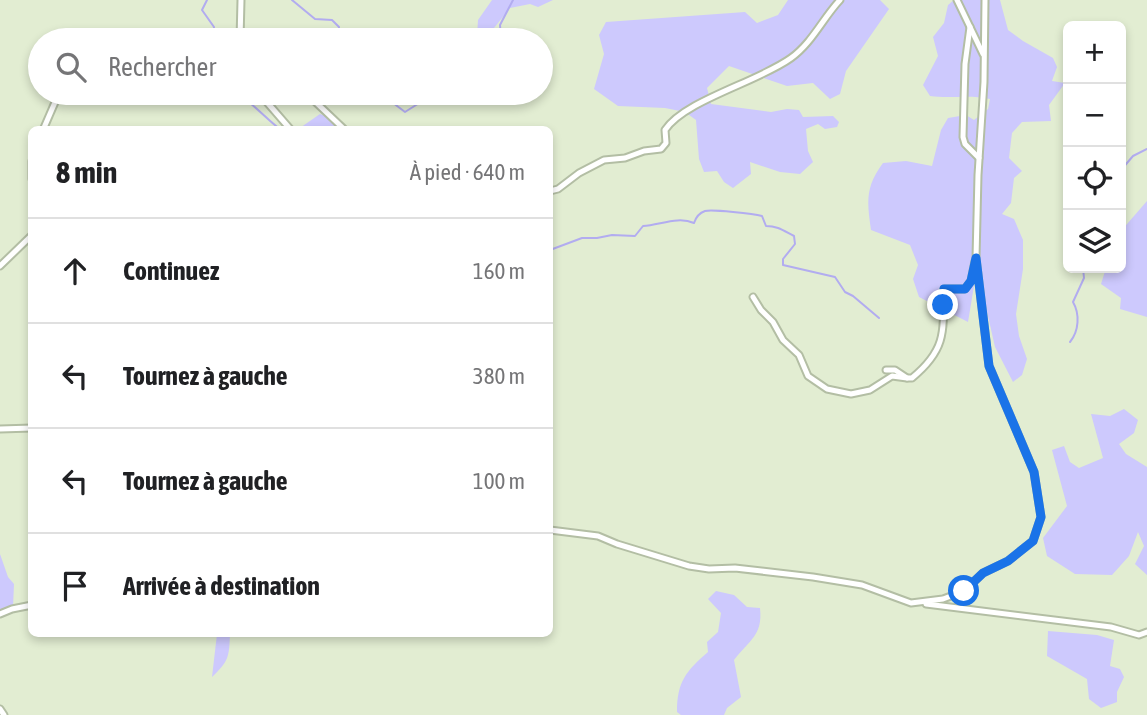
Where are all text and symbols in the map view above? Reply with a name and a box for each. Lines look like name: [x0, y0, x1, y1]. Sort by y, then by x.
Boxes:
map controls: [1063, 21, 1126, 273]
button: +: [1063, 21, 1126, 84]
search box: [28, 28, 553, 105]
icon: search: [52, 48, 90, 86]
text: Rechercher: [108, 52, 216, 82]
button: −: [1063, 84, 1126, 147]
button: locate: [1063, 147, 1126, 210]
text: 8 min: [56, 155, 117, 189]
text: À pied · 640 m: [410, 159, 525, 185]
button: layers: [1063, 210, 1126, 273]
icon: ahead: [56, 252, 94, 290]
text: Continuez: [123, 256, 219, 286]
text: 160 m: [473, 258, 525, 284]
route end: [927, 289, 958, 320]
icon: left: [56, 357, 94, 395]
text: Tournez à gauche: [123, 361, 288, 391]
text: 380 m: [473, 363, 525, 389]
icon: left: [56, 462, 94, 500]
text: Tournez à gauche: [123, 466, 288, 496]
text: 100 m: [473, 468, 525, 494]
icon: arrive: [56, 567, 94, 605]
text: Arrivée à destination: [123, 571, 320, 601]
route start: [948, 575, 979, 606]

